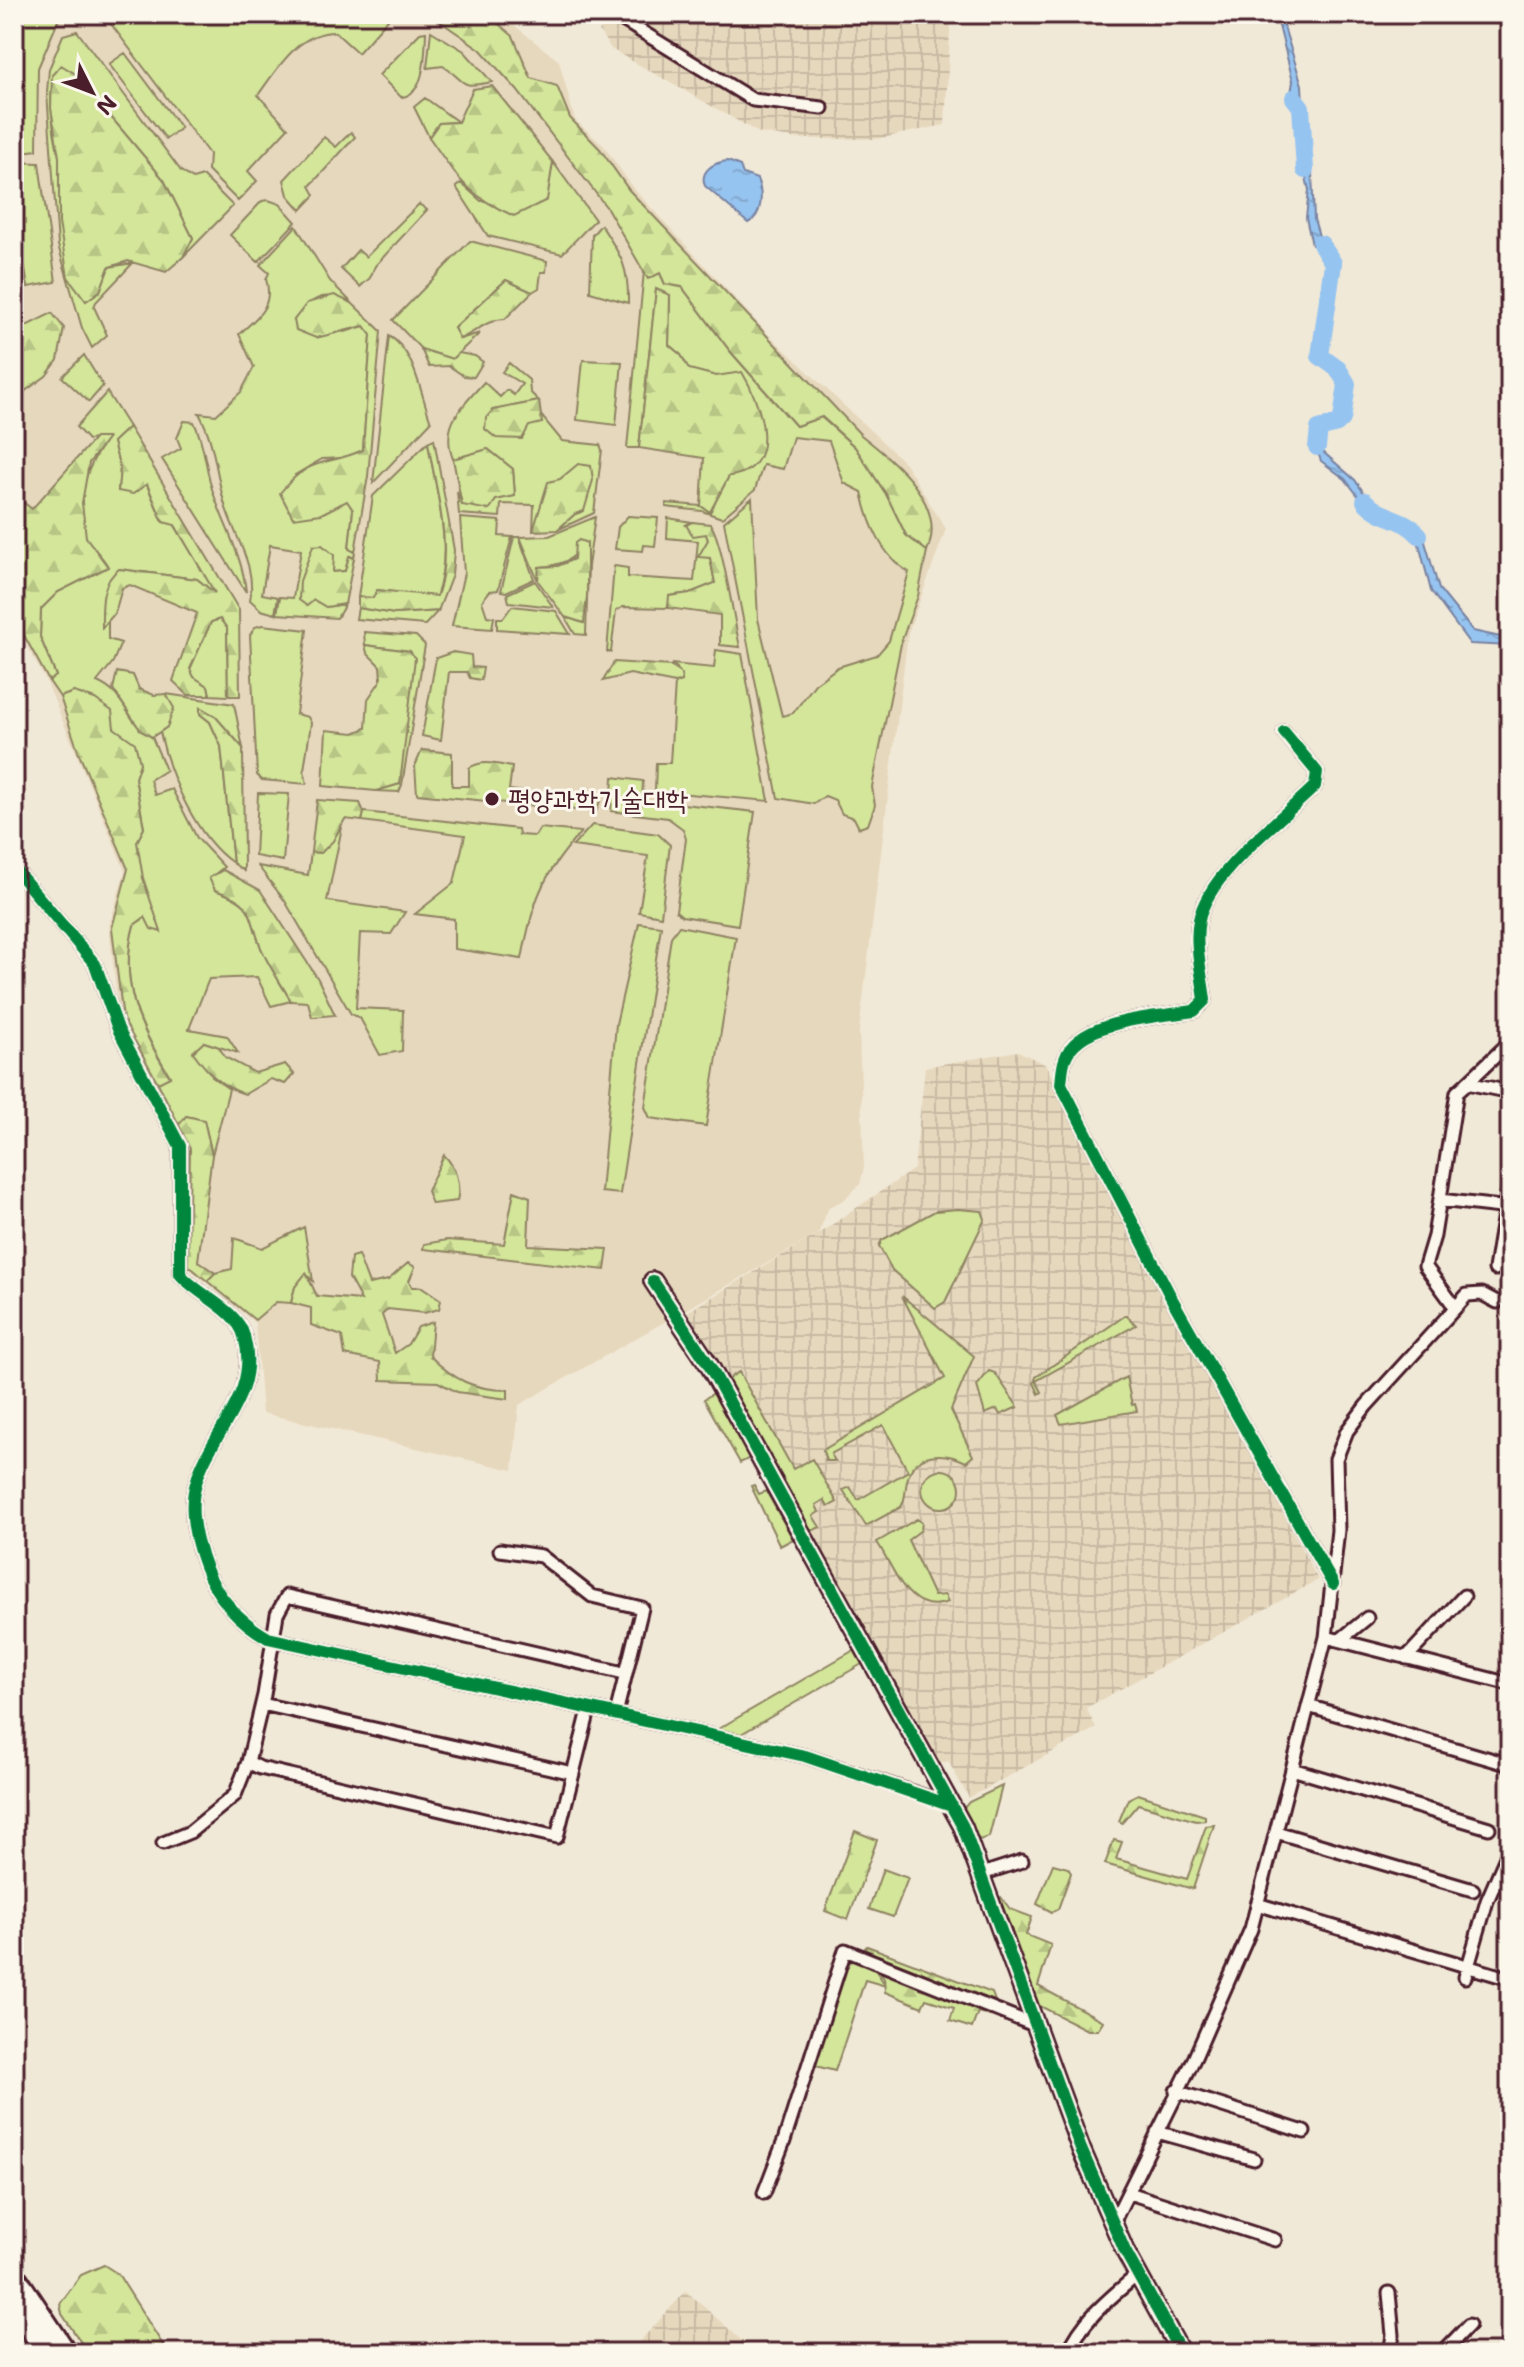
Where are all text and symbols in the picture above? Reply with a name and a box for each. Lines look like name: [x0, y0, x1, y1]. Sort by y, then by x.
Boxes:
north arrow: [52, 52, 132, 132]
text: N: [90, 89, 123, 121]
place label: 평양과학기술대학: [508, 780, 689, 818]
marker: 평양과학기술대학: [483, 790, 501, 808]

